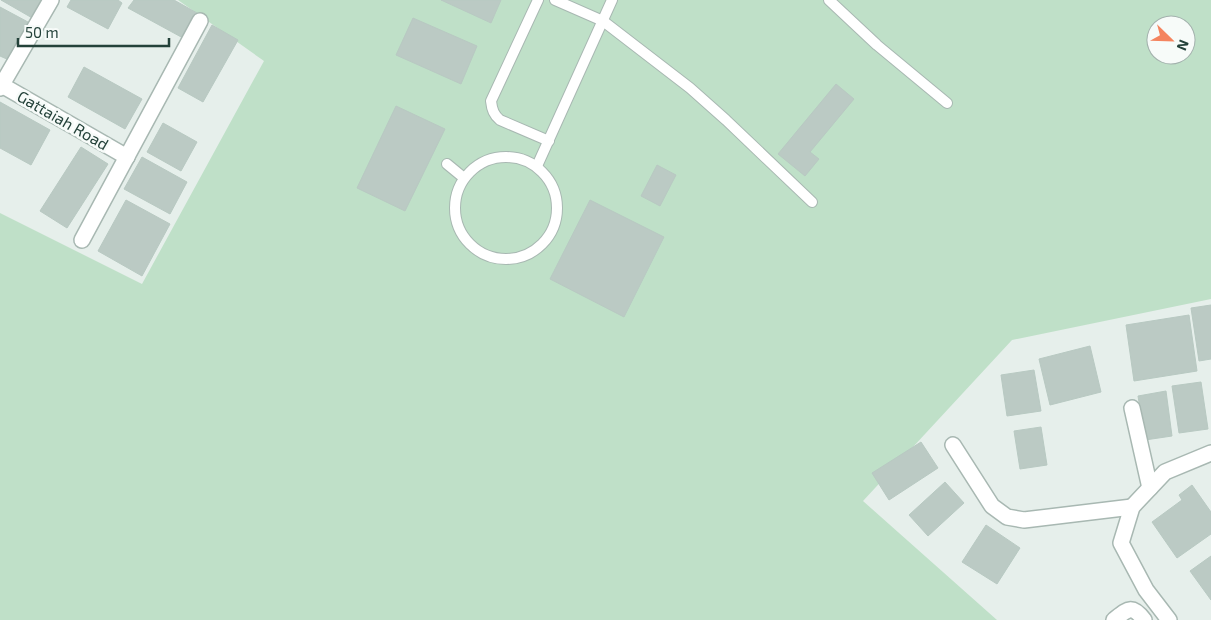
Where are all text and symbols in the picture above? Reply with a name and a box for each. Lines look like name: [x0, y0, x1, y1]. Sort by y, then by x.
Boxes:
scale bar: [18, 15, 169, 47]
north arrow: [1146, 15, 1196, 65]
text: 50 m: [25, 23, 59, 41]
text: N: [1174, 37, 1193, 53]
street label: Gattaiah Road: [14, 86, 112, 153]

